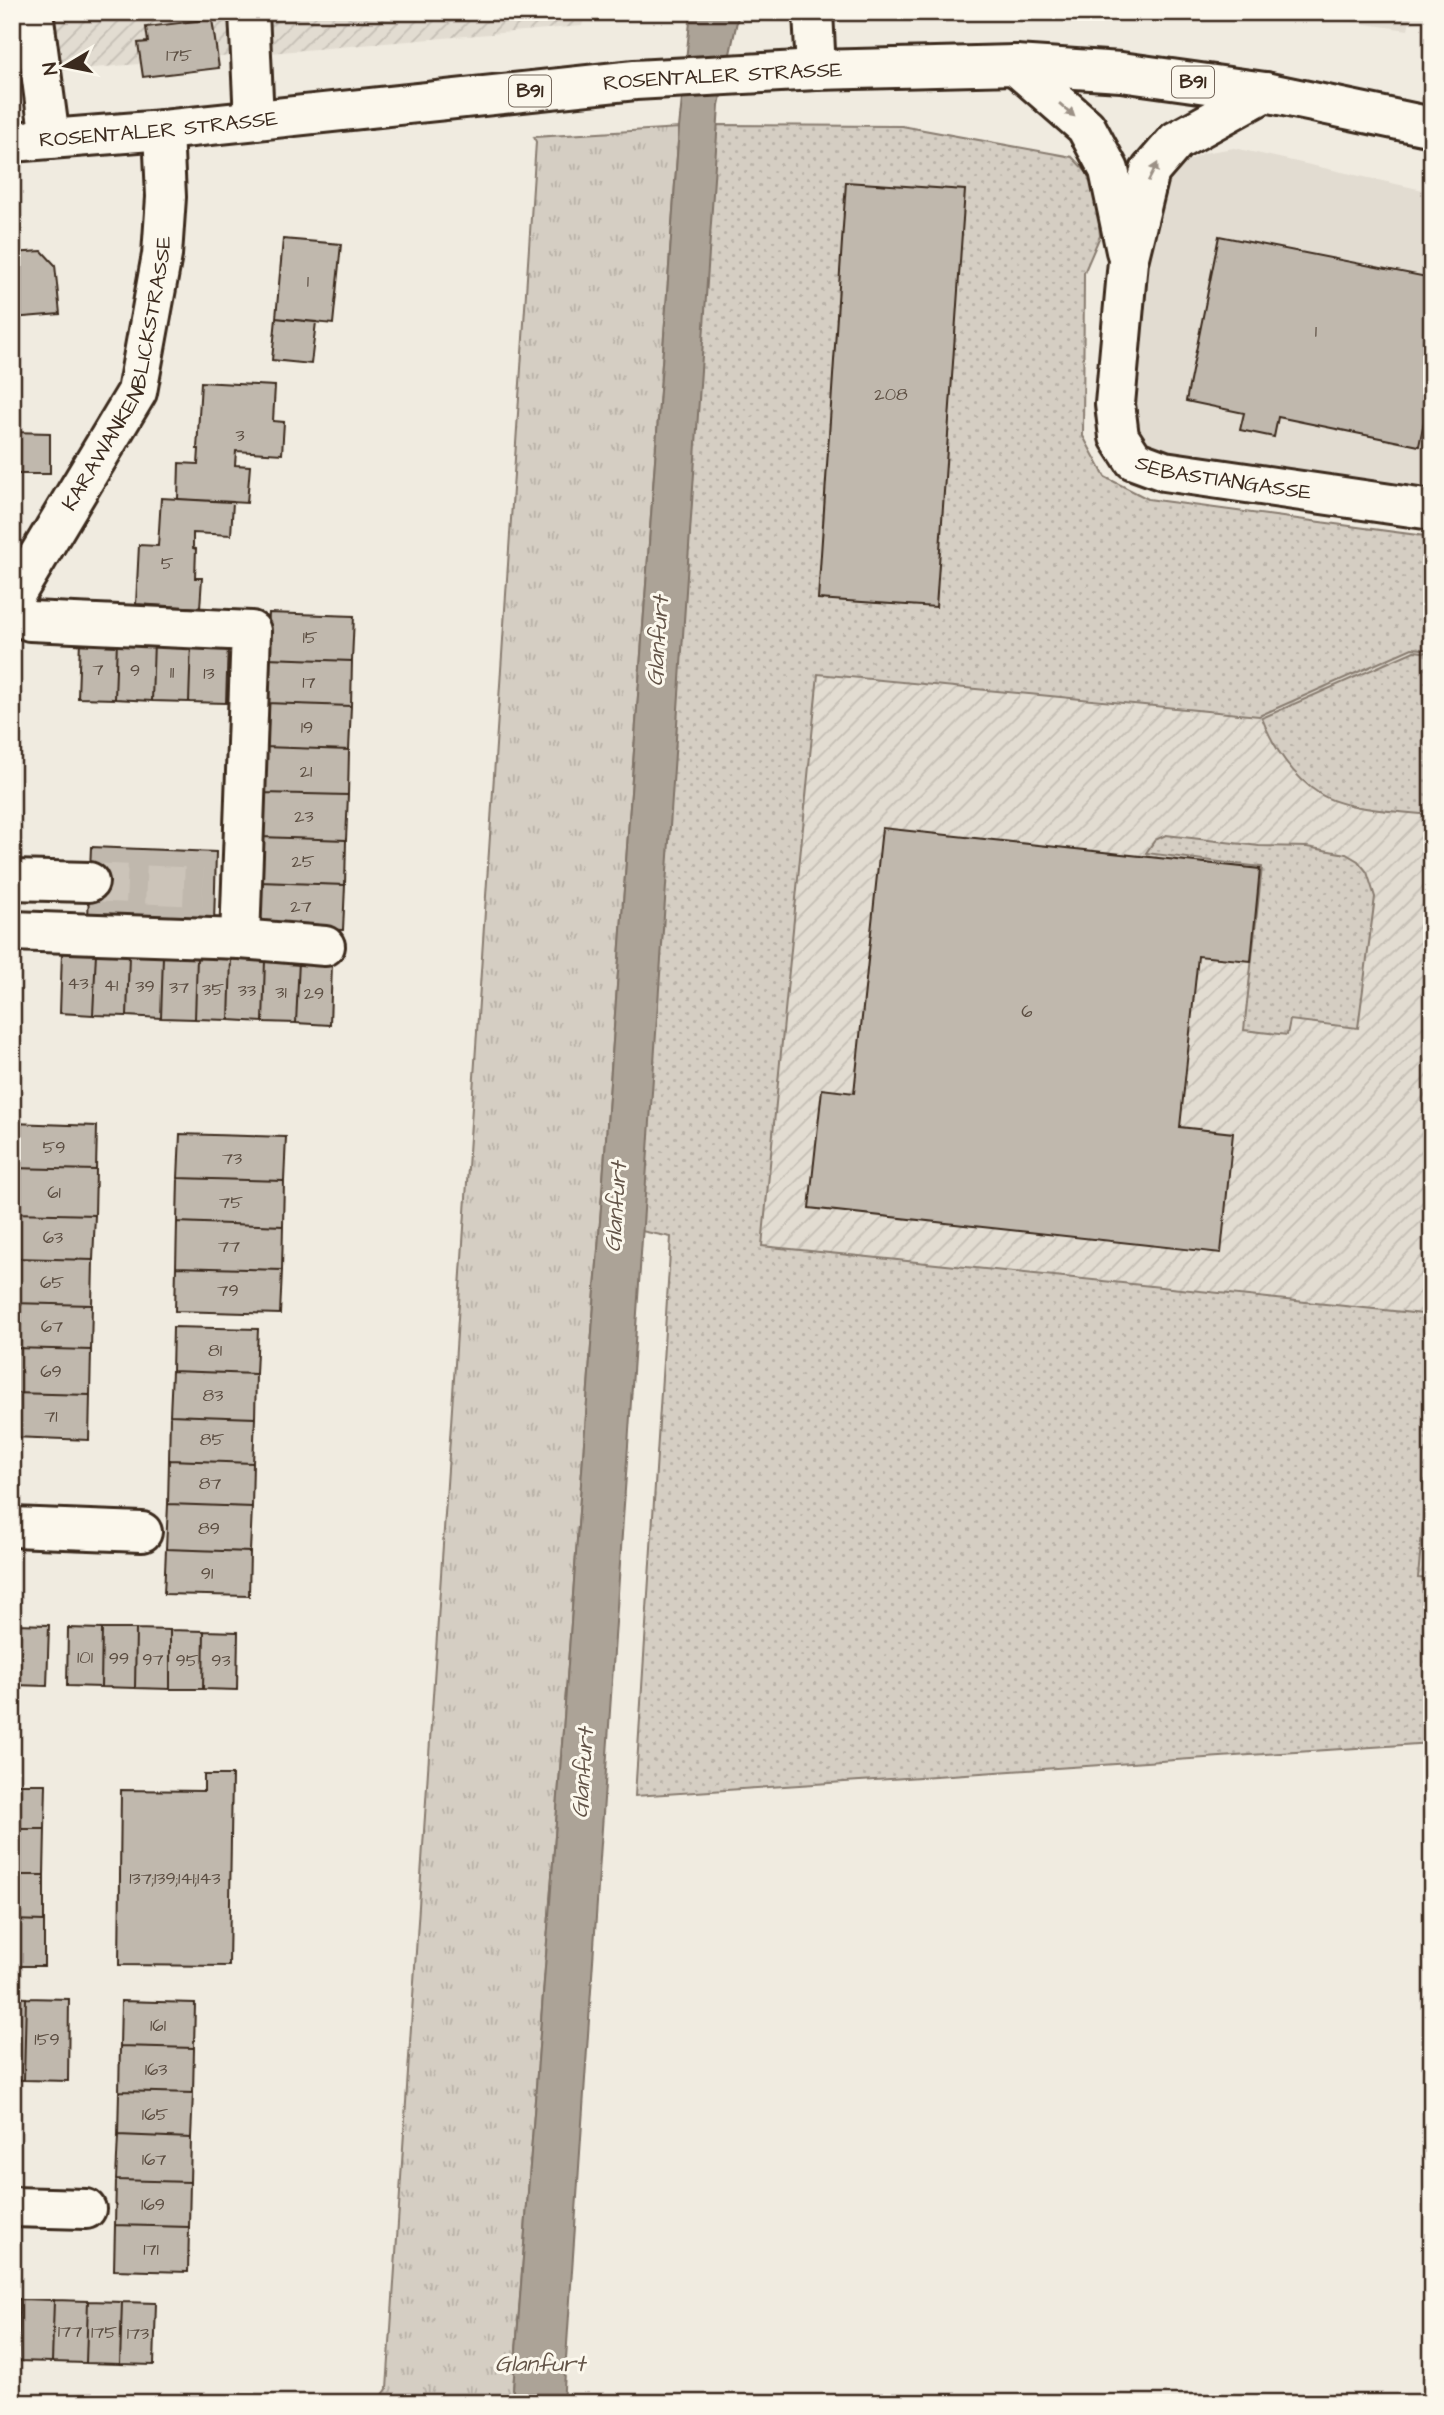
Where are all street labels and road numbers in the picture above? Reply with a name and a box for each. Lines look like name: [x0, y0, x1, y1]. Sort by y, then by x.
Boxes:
street label: ROSENTALER STRASSE: [602, 55, 843, 98]
road number: B91: [1172, 66, 1214, 97]
road number: B91: [509, 76, 551, 106]
street label: ROSENTALER STRASSE: [38, 103, 280, 154]
street label: KARAWANKENBLICKSTRASSE: [55, 234, 178, 516]
street label: SEBASTIANGASSE: [1132, 447, 1314, 507]

